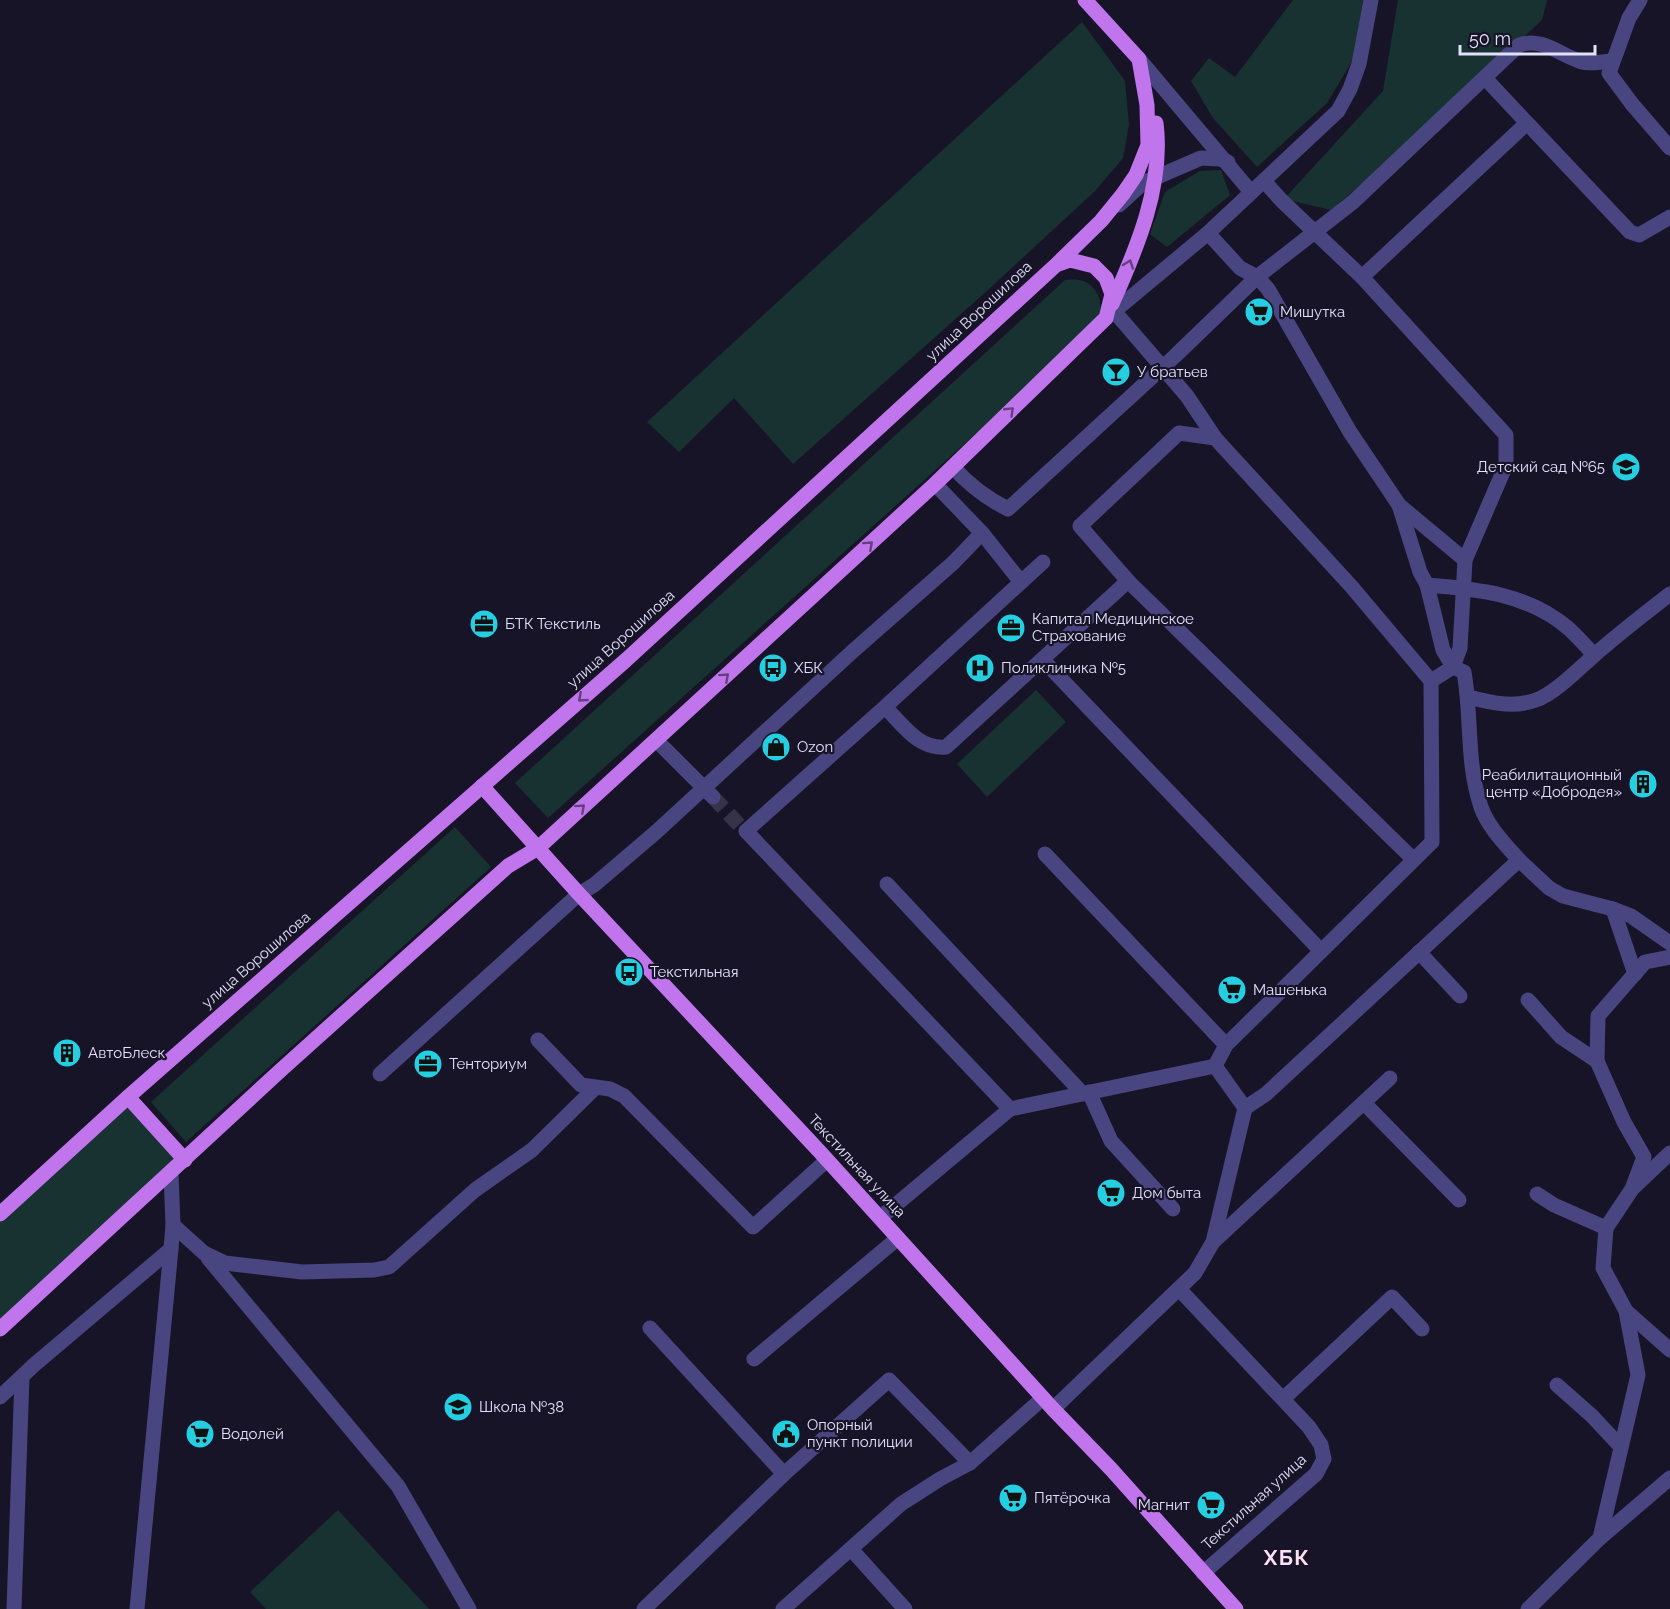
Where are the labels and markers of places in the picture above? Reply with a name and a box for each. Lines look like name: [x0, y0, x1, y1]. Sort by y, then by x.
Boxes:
supermarket icon: Мишутка: [1243, 296, 1275, 328]
place label: Мишутка: [1280, 303, 1345, 321]
bar icon: У братьев: [1100, 356, 1132, 388]
place label: У братьев: [1137, 363, 1208, 381]
school or university icon: Детский сад №65: [1610, 451, 1642, 483]
place label: Детский сад №65: [1477, 458, 1605, 476]
office icon: БТК Текстиль: [468, 608, 500, 640]
place label: Капитал Медицинское Страхование: [1032, 610, 1194, 645]
office icon: Капитал Медицинское Страхование: [995, 612, 1027, 644]
place label: БТК Текстиль: [505, 615, 600, 633]
bus stop icon: ХБК: [757, 652, 789, 684]
hospital icon: Поликлиника №5: [964, 652, 996, 684]
place label: ХБК: [794, 659, 823, 677]
place label: Поликлиника №5: [1001, 659, 1126, 677]
shop icon: Ozon: [760, 731, 792, 763]
place label: Ozon: [797, 738, 833, 756]
place label: Реабилитационный центр «Добродея»: [1482, 766, 1622, 801]
building icon: Реабилитационный центр «Добродея»: [1627, 768, 1659, 800]
bus stop icon: Текстильная: [613, 956, 645, 988]
place label: Текстильная: [650, 963, 739, 981]
supermarket icon: Машенька: [1216, 974, 1248, 1006]
place label: Машенька: [1253, 981, 1327, 999]
building icon: АвтоБлеск: [51, 1037, 83, 1069]
place label: АвтоБлеск: [88, 1044, 166, 1062]
office icon: Тенториум: [412, 1048, 444, 1080]
place label: Тенториум: [449, 1055, 527, 1073]
supermarket icon: Дом быта: [1095, 1177, 1127, 1209]
place label: Дом быта: [1132, 1184, 1201, 1202]
school or university icon: Школа №38: [442, 1391, 474, 1423]
place label: Школа №38: [479, 1398, 564, 1416]
place label: Опорный пункт полиции: [807, 1416, 913, 1451]
supermarket icon: Водолей: [184, 1418, 216, 1450]
public building icon: Опорный пункт полиции: [770, 1418, 802, 1450]
place label: Водолей: [221, 1425, 284, 1443]
supermarket icon: Пятёрочка: [997, 1482, 1029, 1514]
place label: Пятёрочка: [1034, 1489, 1110, 1507]
supermarket icon: Магнит: [1195, 1489, 1227, 1521]
place label: Магнит: [1138, 1496, 1190, 1514]

